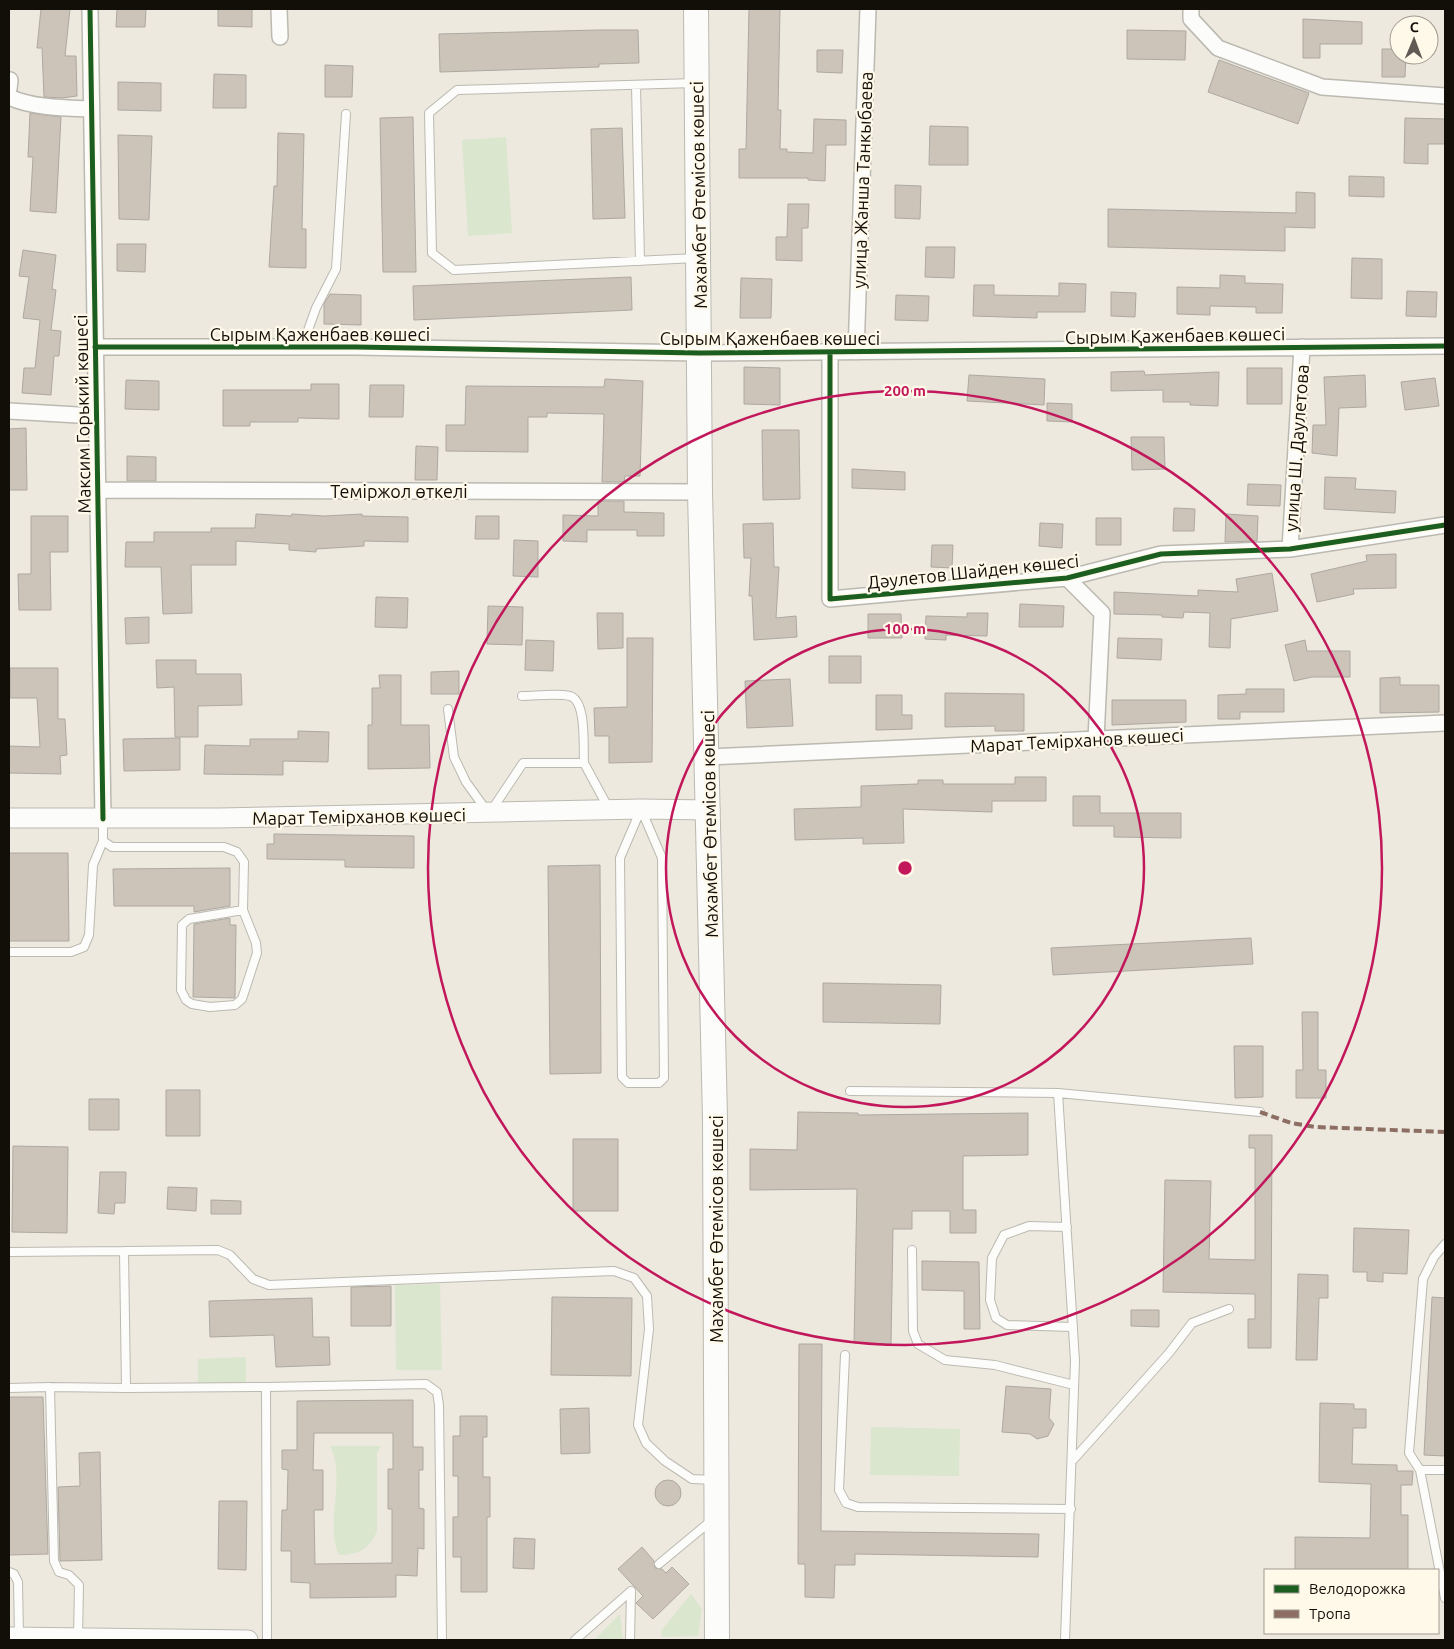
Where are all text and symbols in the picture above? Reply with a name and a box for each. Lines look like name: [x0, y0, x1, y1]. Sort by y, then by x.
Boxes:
north arrow: [1389, 15, 1439, 65]
text: С: [1410, 19, 1419, 35]
street label: улица Жанша Танкыбаева: [848, 71, 876, 289]
street label: Махамбет Өтемісов көшесі: [686, 81, 710, 309]
street label: Максим Горький көшесі: [70, 314, 94, 514]
street label: Сырым Қаженбаев көшесі: [1065, 323, 1285, 347]
street label: Сырым Қаженбаев көшесі: [210, 324, 430, 344]
street label: Сырым Қаженбаев көшесі: [660, 328, 880, 348]
street label: улица Ш. Даулетова: [1280, 364, 1312, 532]
text: 200 m: [884, 382, 926, 399]
street label: Теміржол өткелі: [330, 481, 468, 501]
street label: Дәулетов Шайден көшесі: [866, 550, 1080, 592]
text: 100 m: [884, 620, 926, 637]
street label: Махамбет Өтемісов көшесі: [697, 710, 721, 938]
street label: Марат Темірханов көшесі: [970, 724, 1184, 756]
street label: Марат Темірханов көшесі: [252, 804, 466, 828]
centre of rings: [896, 859, 914, 877]
street label: Махамбет Өтемісов көшесі: [706, 1115, 726, 1343]
legend: [1264, 1569, 1439, 1634]
text: Велодорожка: [1309, 1580, 1406, 1597]
text: Тропа: [1309, 1605, 1351, 1622]

